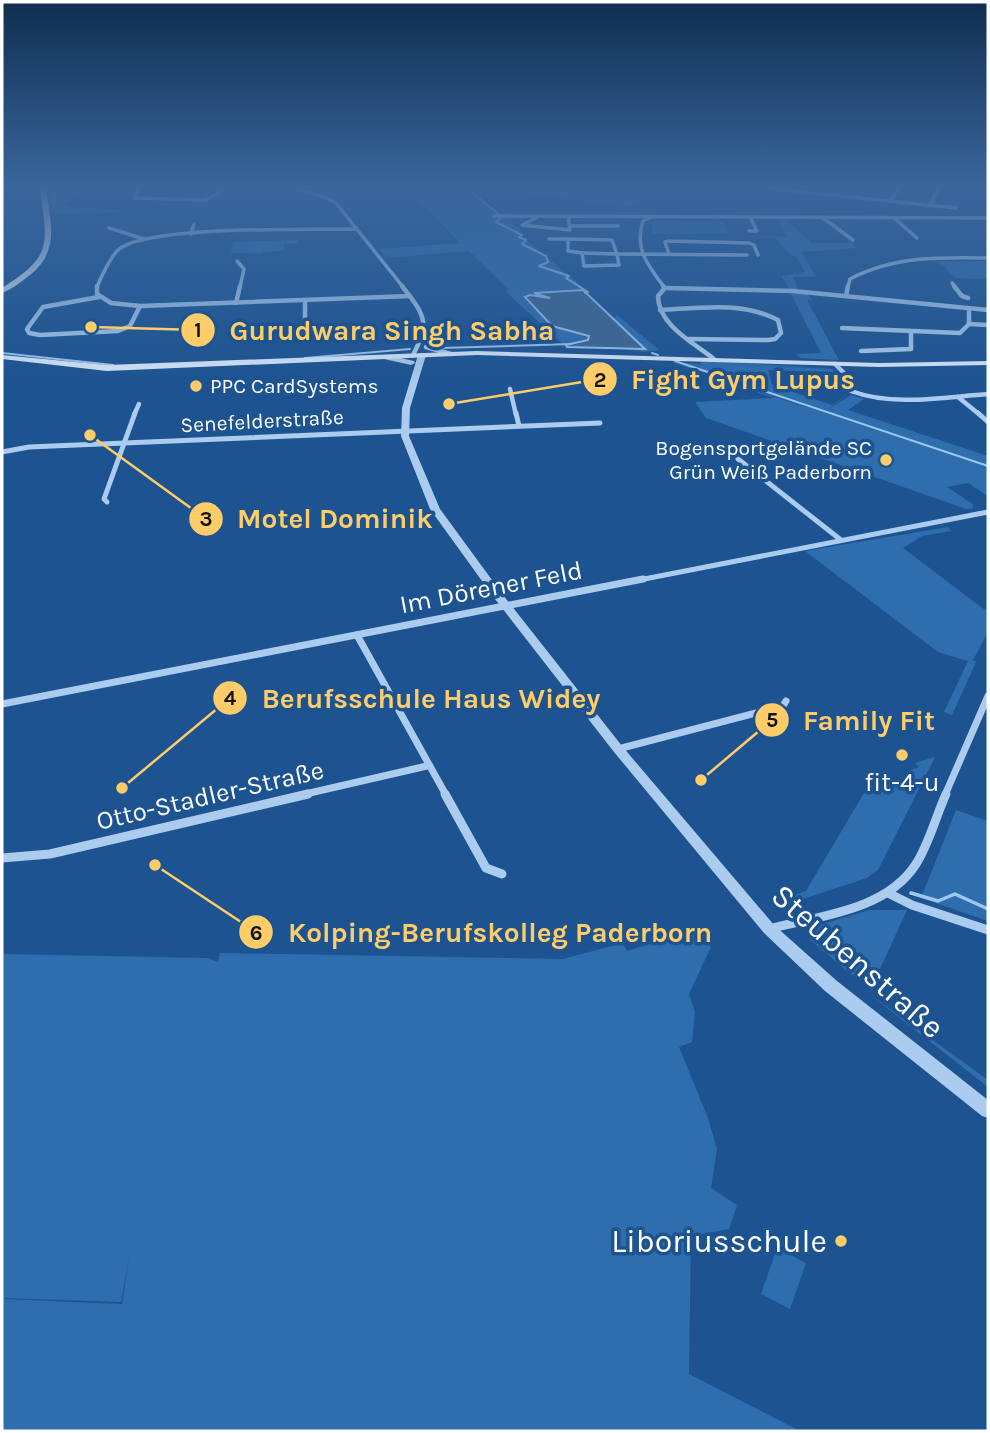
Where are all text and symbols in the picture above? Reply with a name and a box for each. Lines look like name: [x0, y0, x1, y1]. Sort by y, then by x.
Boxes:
callout: Gurudwara Singh Sabha: [180, 305, 568, 354]
text: Gurudwara Singh Sabha: [230, 314, 554, 347]
text: 1: [194, 318, 202, 342]
callout: Fight Gym Lupus: [582, 355, 869, 404]
text: Fight Gym Lupus: [631, 363, 855, 396]
text: 2: [594, 368, 606, 392]
place label: PPC CardSystems: [210, 374, 378, 398]
marker: PPC CardSystems: [188, 378, 204, 394]
street label: Senefelderstraße: [180, 405, 344, 437]
place label: Bogensportgelände SC Grün Weiß Paderborn: [655, 436, 872, 484]
marker: Bogensportgelände SC Grün Weiß Paderborn: [878, 452, 894, 468]
callout: Motel Dominik: [188, 494, 447, 543]
text: Motel Dominik: [237, 502, 433, 535]
text: 3: [199, 507, 213, 531]
street label: Im Dörener Feld: [397, 555, 585, 620]
callout: Berufsschule Haus Widey: [213, 673, 614, 722]
text: Berufsschule Haus Widey: [262, 682, 600, 715]
text: 4: [224, 686, 237, 710]
callout: Family Fit: [754, 696, 949, 745]
text: Family Fit: [803, 704, 935, 737]
text: 5: [766, 708, 778, 732]
marker: fit-4-u: [894, 747, 910, 763]
street label: Otto-Stadler-Straße: [93, 754, 327, 837]
place label: fit-4-u: [865, 767, 939, 798]
street label: Steubenstraße: [764, 877, 951, 1046]
callout: Kolping-Berufskolleg Paderborn: [238, 908, 726, 957]
text: Kolping-Berufskolleg Paderborn: [288, 916, 712, 949]
text: 6: [250, 921, 262, 945]
place label: Liboriusschule: [611, 1223, 827, 1260]
marker: Liboriusschule: [833, 1233, 849, 1249]

